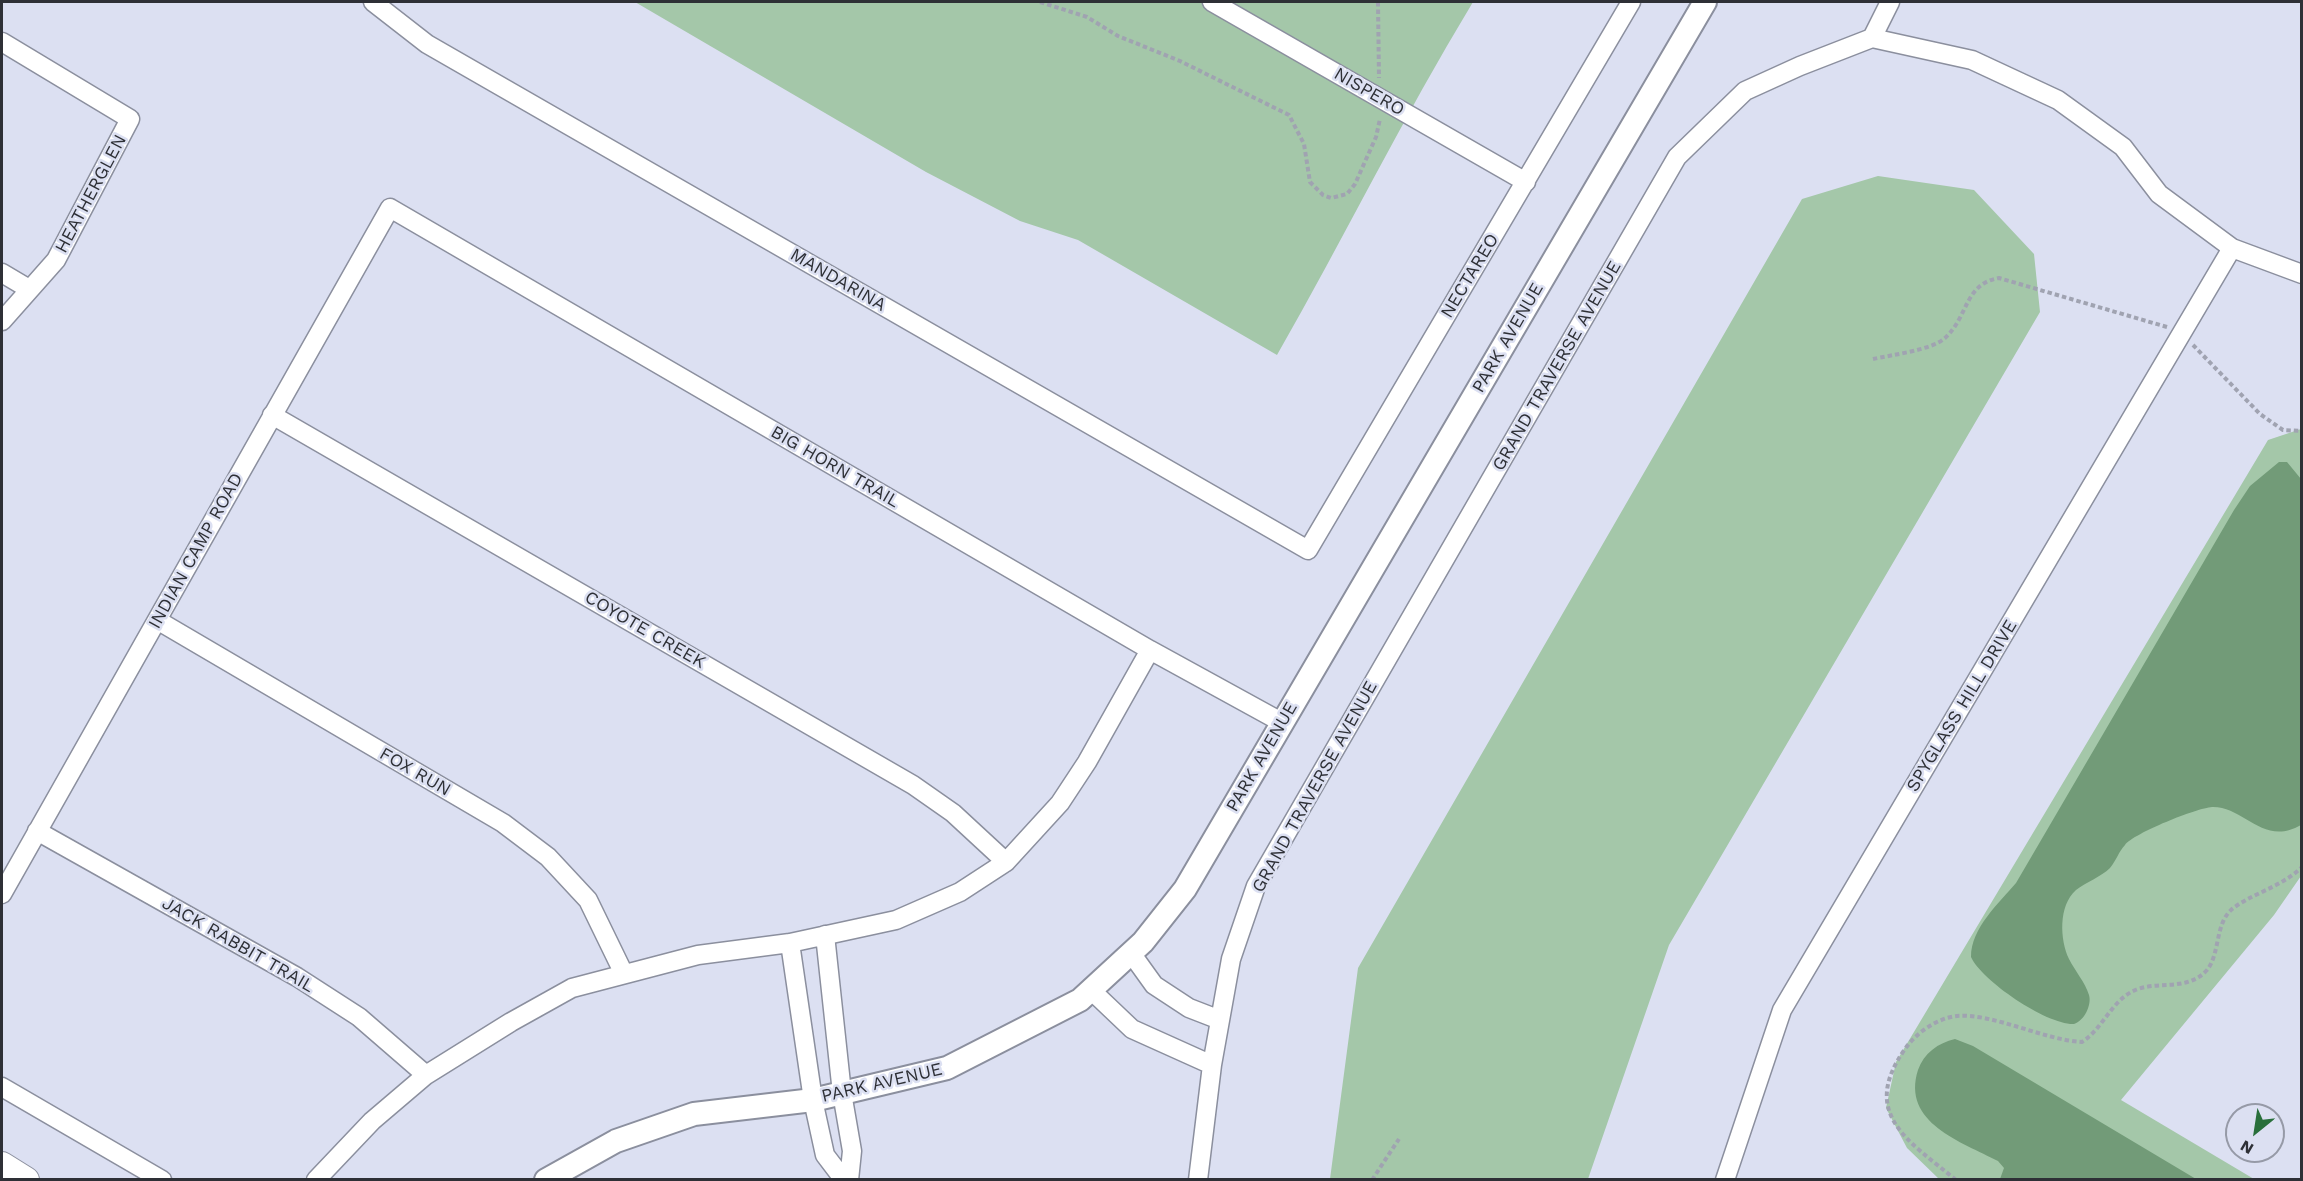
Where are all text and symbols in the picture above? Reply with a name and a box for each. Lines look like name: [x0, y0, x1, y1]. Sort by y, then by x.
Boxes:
street label: NISPERO: [1330, 63, 1408, 121]
street label: HEATHERGLEN: [51, 131, 131, 257]
street label: NECTAREO: [1436, 230, 1504, 322]
street label: MANDARINA: [786, 244, 890, 316]
street label: GRAND TRAVERSE AVENUE: [1488, 257, 1626, 475]
street label: PARK AVENUE: [1468, 279, 1548, 397]
street label: BIG HORN TRAIL: [767, 421, 903, 513]
street label: INDIAN CAMP ROAD: [144, 469, 248, 633]
street label: COYOTE CREEK: [581, 587, 709, 673]
street label: SPYGLASS HILL DRIVE: [1902, 616, 2022, 796]
street label: GRAND TRAVERSE AVENUE: [1248, 677, 1382, 897]
street label: PARK AVENUE: [1222, 698, 1302, 816]
street label: FOX RUN: [376, 743, 454, 801]
street label: JACK RABBIT TRAIL: [158, 893, 318, 997]
street label: PARK AVENUE: [820, 1059, 944, 1107]
north arrow: [2225, 1103, 2285, 1163]
text: N: [2237, 1136, 2257, 1158]

